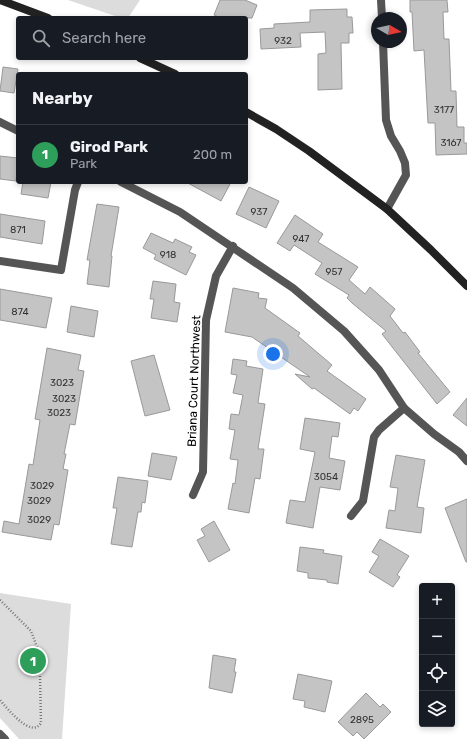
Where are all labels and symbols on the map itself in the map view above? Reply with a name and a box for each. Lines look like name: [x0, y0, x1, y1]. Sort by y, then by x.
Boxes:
north arrow: [371, 12, 407, 48]
house number: 932: [274, 35, 292, 47]
house number: 3177: [434, 104, 454, 116]
house number: 3167: [441, 137, 461, 149]
house number: 937: [251, 206, 267, 218]
house number: 871: [10, 224, 26, 236]
house number: 947: [293, 233, 309, 245]
house number: 918: [160, 249, 176, 261]
house number: 957: [326, 266, 343, 278]
house number: 874: [11, 306, 29, 318]
street label: Briana Court Northwest: [185, 315, 203, 447]
your location: [263, 344, 283, 364]
house number: 3023: [50, 377, 74, 389]
house number: 3023: [52, 393, 76, 405]
house number: 3023: [47, 407, 71, 419]
house number: 3054: [314, 471, 338, 483]
house number: 3029: [30, 480, 54, 492]
house number: 3029: [27, 495, 51, 507]
house number: 3029: [27, 514, 51, 526]
pin: 1: [20, 646, 46, 676]
house number: 2895: [350, 714, 374, 726]

